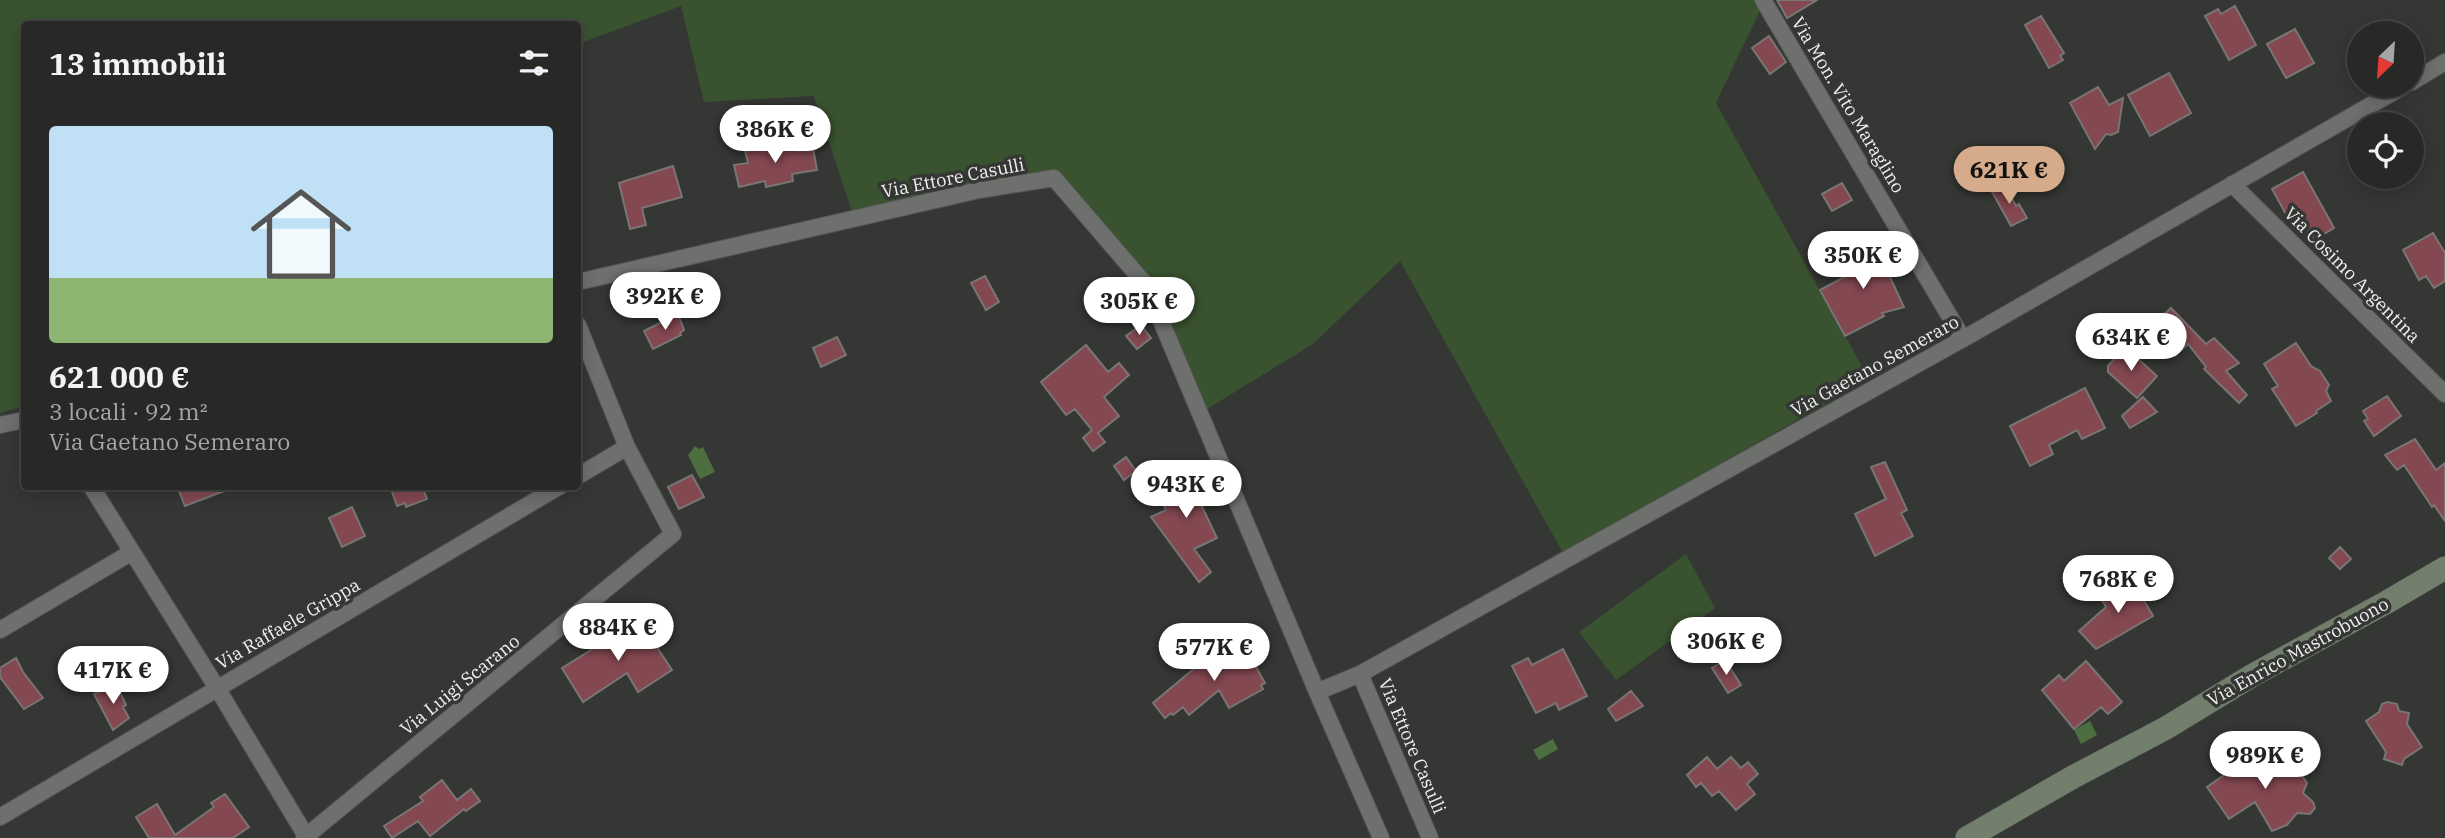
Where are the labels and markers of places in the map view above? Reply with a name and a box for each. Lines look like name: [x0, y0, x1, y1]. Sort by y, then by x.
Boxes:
pin: 386K €: [718, 106, 832, 165]
pin: 621K €: [1952, 146, 2066, 206]
pin: 350K €: [1806, 232, 1920, 291]
pin: 392K €: [608, 272, 722, 332]
pin: 305K €: [1082, 278, 1196, 337]
pin: 634K €: [2074, 314, 2188, 373]
pin: 943K €: [1129, 461, 1243, 520]
pin: 768K €: [2061, 556, 2175, 615]
pin: 884K €: [561, 604, 675, 663]
pin: 306K €: [1669, 618, 1783, 677]
pin: 577K €: [1157, 624, 1271, 683]
pin: 417K €: [56, 646, 170, 706]
pin: 989K €: [2208, 732, 2322, 791]

